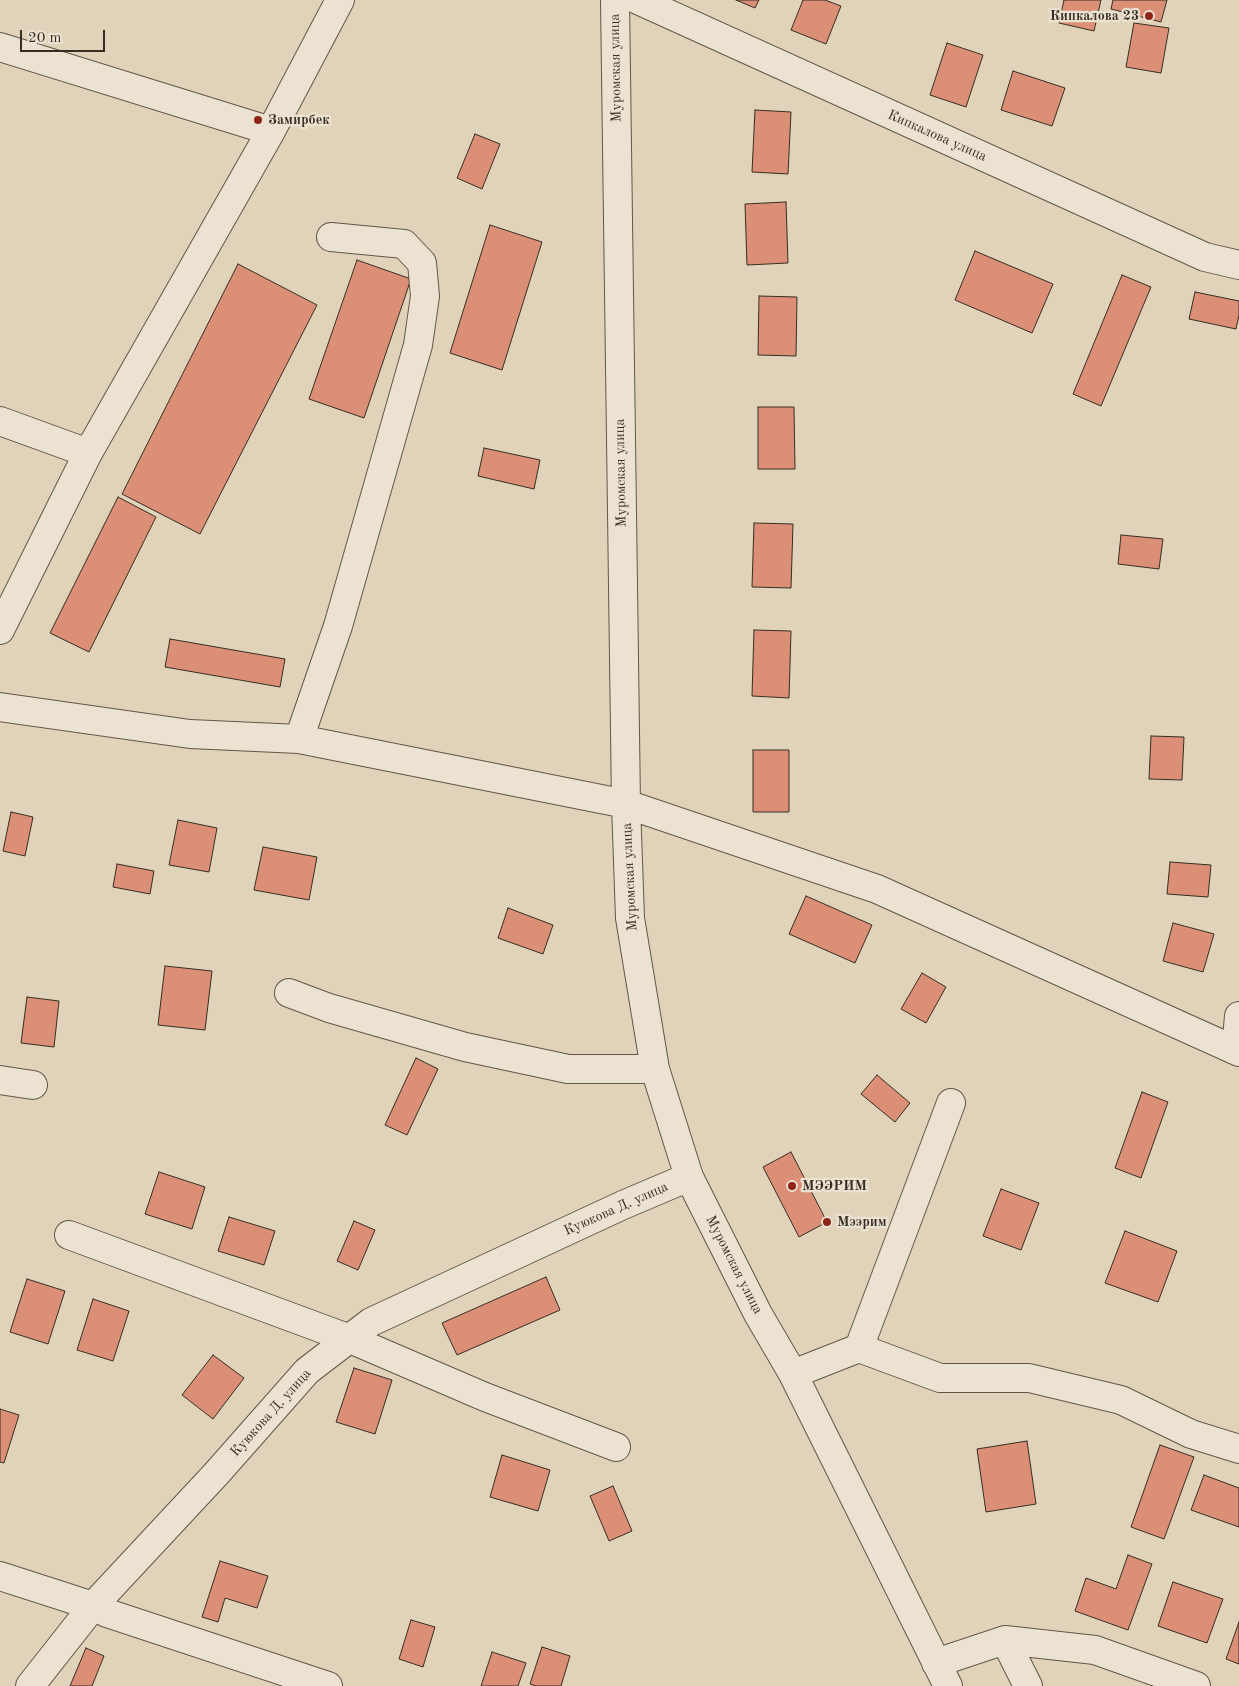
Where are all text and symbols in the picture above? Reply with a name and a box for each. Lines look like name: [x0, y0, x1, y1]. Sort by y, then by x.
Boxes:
place label: Кипкалова 23: [1050, 8, 1139, 24]
marker: Кипкалова 23: [1143, 10, 1155, 22]
street label: Муромская улица: [607, 14, 625, 122]
scale bar: [22, 20, 108, 52]
text: 20 m: [28, 31, 62, 46]
street label: Кипкалова улица: [885, 107, 989, 165]
place label: Замирбек: [268, 112, 330, 128]
marker: Замирбек: [252, 114, 264, 126]
street label: Муромская улица: [612, 419, 630, 527]
street label: Муромская улица: [619, 822, 641, 932]
street label: Куюкова Д. улица: [561, 1178, 671, 1240]
place label: МЭЭРИМ: [802, 1178, 867, 1194]
marker: МЭЭРИМ: [786, 1180, 798, 1192]
street label: Муромская улица: [702, 1213, 766, 1317]
place label: Мээрим: [837, 1214, 887, 1230]
marker: Мээрим: [821, 1216, 833, 1228]
street label: Куюкова Д. улица: [227, 1366, 315, 1460]

